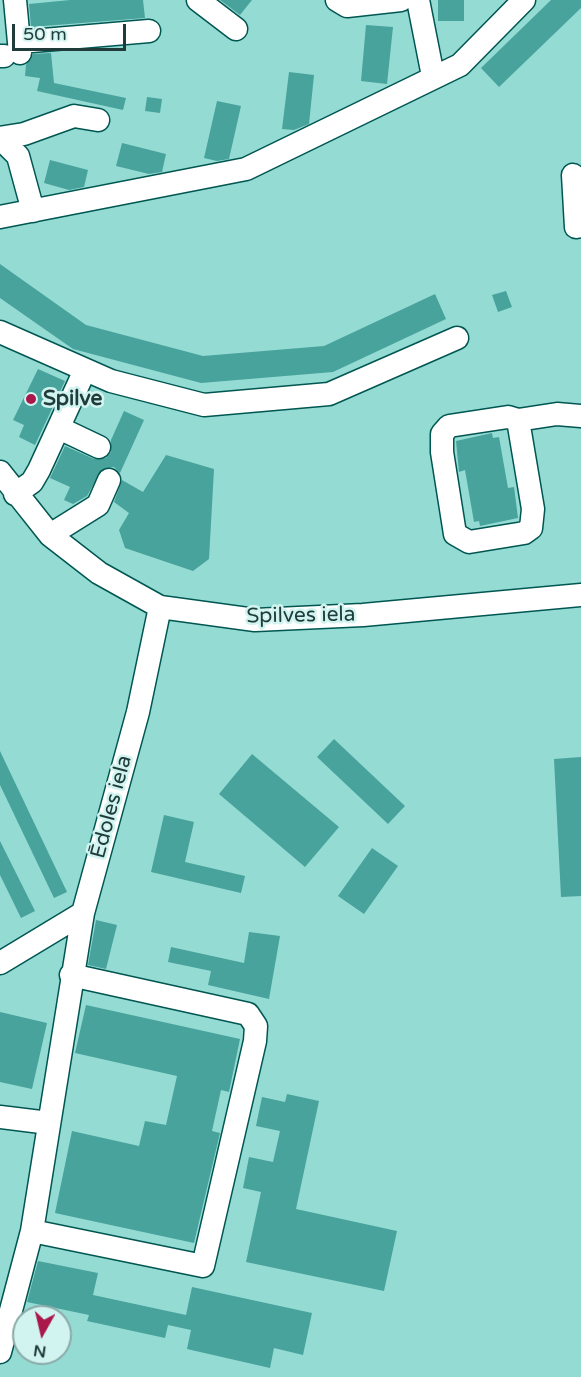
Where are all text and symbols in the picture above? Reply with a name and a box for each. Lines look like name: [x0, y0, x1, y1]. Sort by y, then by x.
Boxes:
scale bar: [15, 12, 129, 50]
text: 50 m: [23, 23, 67, 45]
place label: Spilve: [43, 386, 102, 412]
marker: Spilve: [24, 392, 38, 406]
street label: Spilves iela: [246, 602, 356, 630]
street label: Ēdoles iela: [86, 753, 138, 861]
north arrow: [12, 1305, 72, 1365]
text: N: [32, 1340, 48, 1362]

